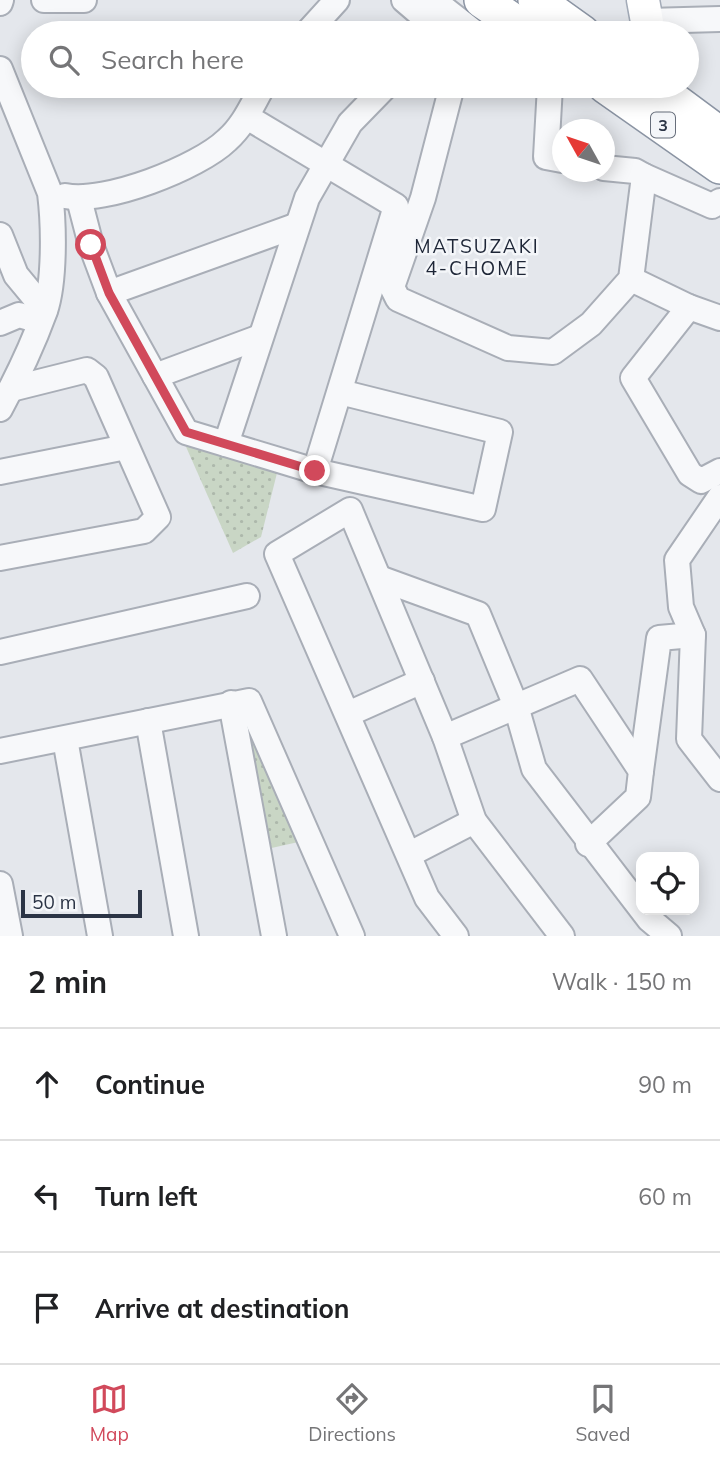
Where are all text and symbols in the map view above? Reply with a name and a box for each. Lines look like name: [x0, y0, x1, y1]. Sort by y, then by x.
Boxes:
search box: [21, 21, 699, 98]
icon: search: [45, 41, 83, 79]
text: Search here: [101, 43, 244, 76]
road number: 3: [651, 113, 675, 138]
north arrow: [552, 119, 615, 182]
route start: [75, 229, 106, 260]
district label: MATSUZAKI 4-CHOME: [414, 234, 540, 280]
route end: [299, 455, 330, 486]
map controls: [636, 852, 699, 915]
button: locate: [636, 852, 699, 915]
scale bar: [21, 887, 142, 919]
text: 50 m: [32, 890, 76, 914]
text: 2 min: [28, 963, 107, 1001]
text: Walk · 150 m: [552, 967, 692, 996]
icon: ahead: [28, 1065, 66, 1103]
text: Continue: [95, 1068, 205, 1101]
text: 90 m: [638, 1070, 692, 1099]
icon: left: [28, 1177, 66, 1215]
text: Turn left: [95, 1180, 197, 1213]
text: 60 m: [638, 1182, 692, 1211]
icon: arrive: [28, 1289, 66, 1327]
text: Arrive at destination: [95, 1292, 350, 1325]
tab: Map: [90, 1380, 129, 1446]
tab: Directions: [308, 1380, 396, 1446]
tab: Saved: [575, 1380, 630, 1446]

